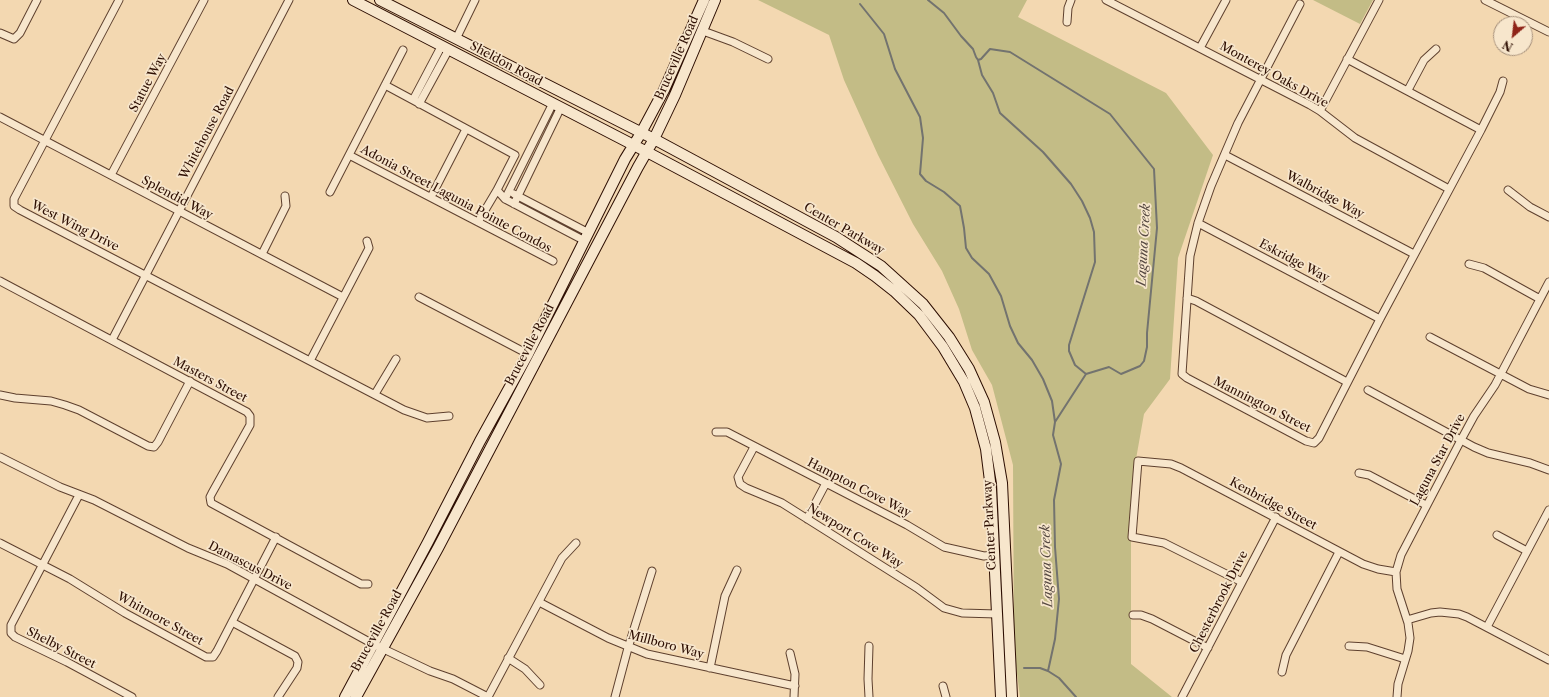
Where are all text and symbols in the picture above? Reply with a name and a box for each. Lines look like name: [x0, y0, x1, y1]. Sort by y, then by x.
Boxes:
street label: Bruceville Road: [652, 14, 702, 102]
north arrow: [1493, 16, 1533, 56]
text: N: [1500, 37, 1515, 54]
street label: Sheldon Road: [467, 39, 545, 89]
street label: Monterey Oaks Drive: [1217, 39, 1331, 111]
street label: Statue Way: [127, 51, 169, 115]
street label: Whitehouse Road: [177, 84, 237, 182]
street label: Adonia Street Lagunia Pointe Condos: [358, 142, 554, 256]
street label: Walbridge Way: [1284, 168, 1366, 222]
street label: Splendid Way: [139, 173, 215, 223]
street label: West Wing Drive: [29, 198, 121, 254]
street label: Center Parkway: [801, 200, 887, 258]
water label: Laguna Creek: [1134, 203, 1154, 287]
street label: Eskridge Way: [1256, 236, 1332, 286]
street label: Bruceville Road: [502, 302, 558, 388]
street label: Masters Street: [170, 354, 250, 406]
street label: Mannington Street: [1211, 374, 1313, 436]
street label: Laguna Star Drive: [1408, 412, 1468, 508]
street label: Hampton Cove Way: [805, 456, 913, 520]
street label: Kenbridge Street: [1227, 475, 1319, 533]
street label: Center Parkway: [980, 479, 1000, 571]
street label: Newport Cove Way: [804, 501, 906, 571]
water label: Laguna Creek: [1038, 524, 1056, 608]
street label: Damascus Drive: [206, 539, 294, 593]
street label: Chesterbrook Drive: [1187, 548, 1251, 656]
street label: Bruceville Road: [349, 588, 405, 674]
street label: Whitmore Street: [114, 589, 206, 649]
street label: Shelby Street: [24, 624, 98, 672]
street label: Millboro Way: [627, 628, 705, 662]

